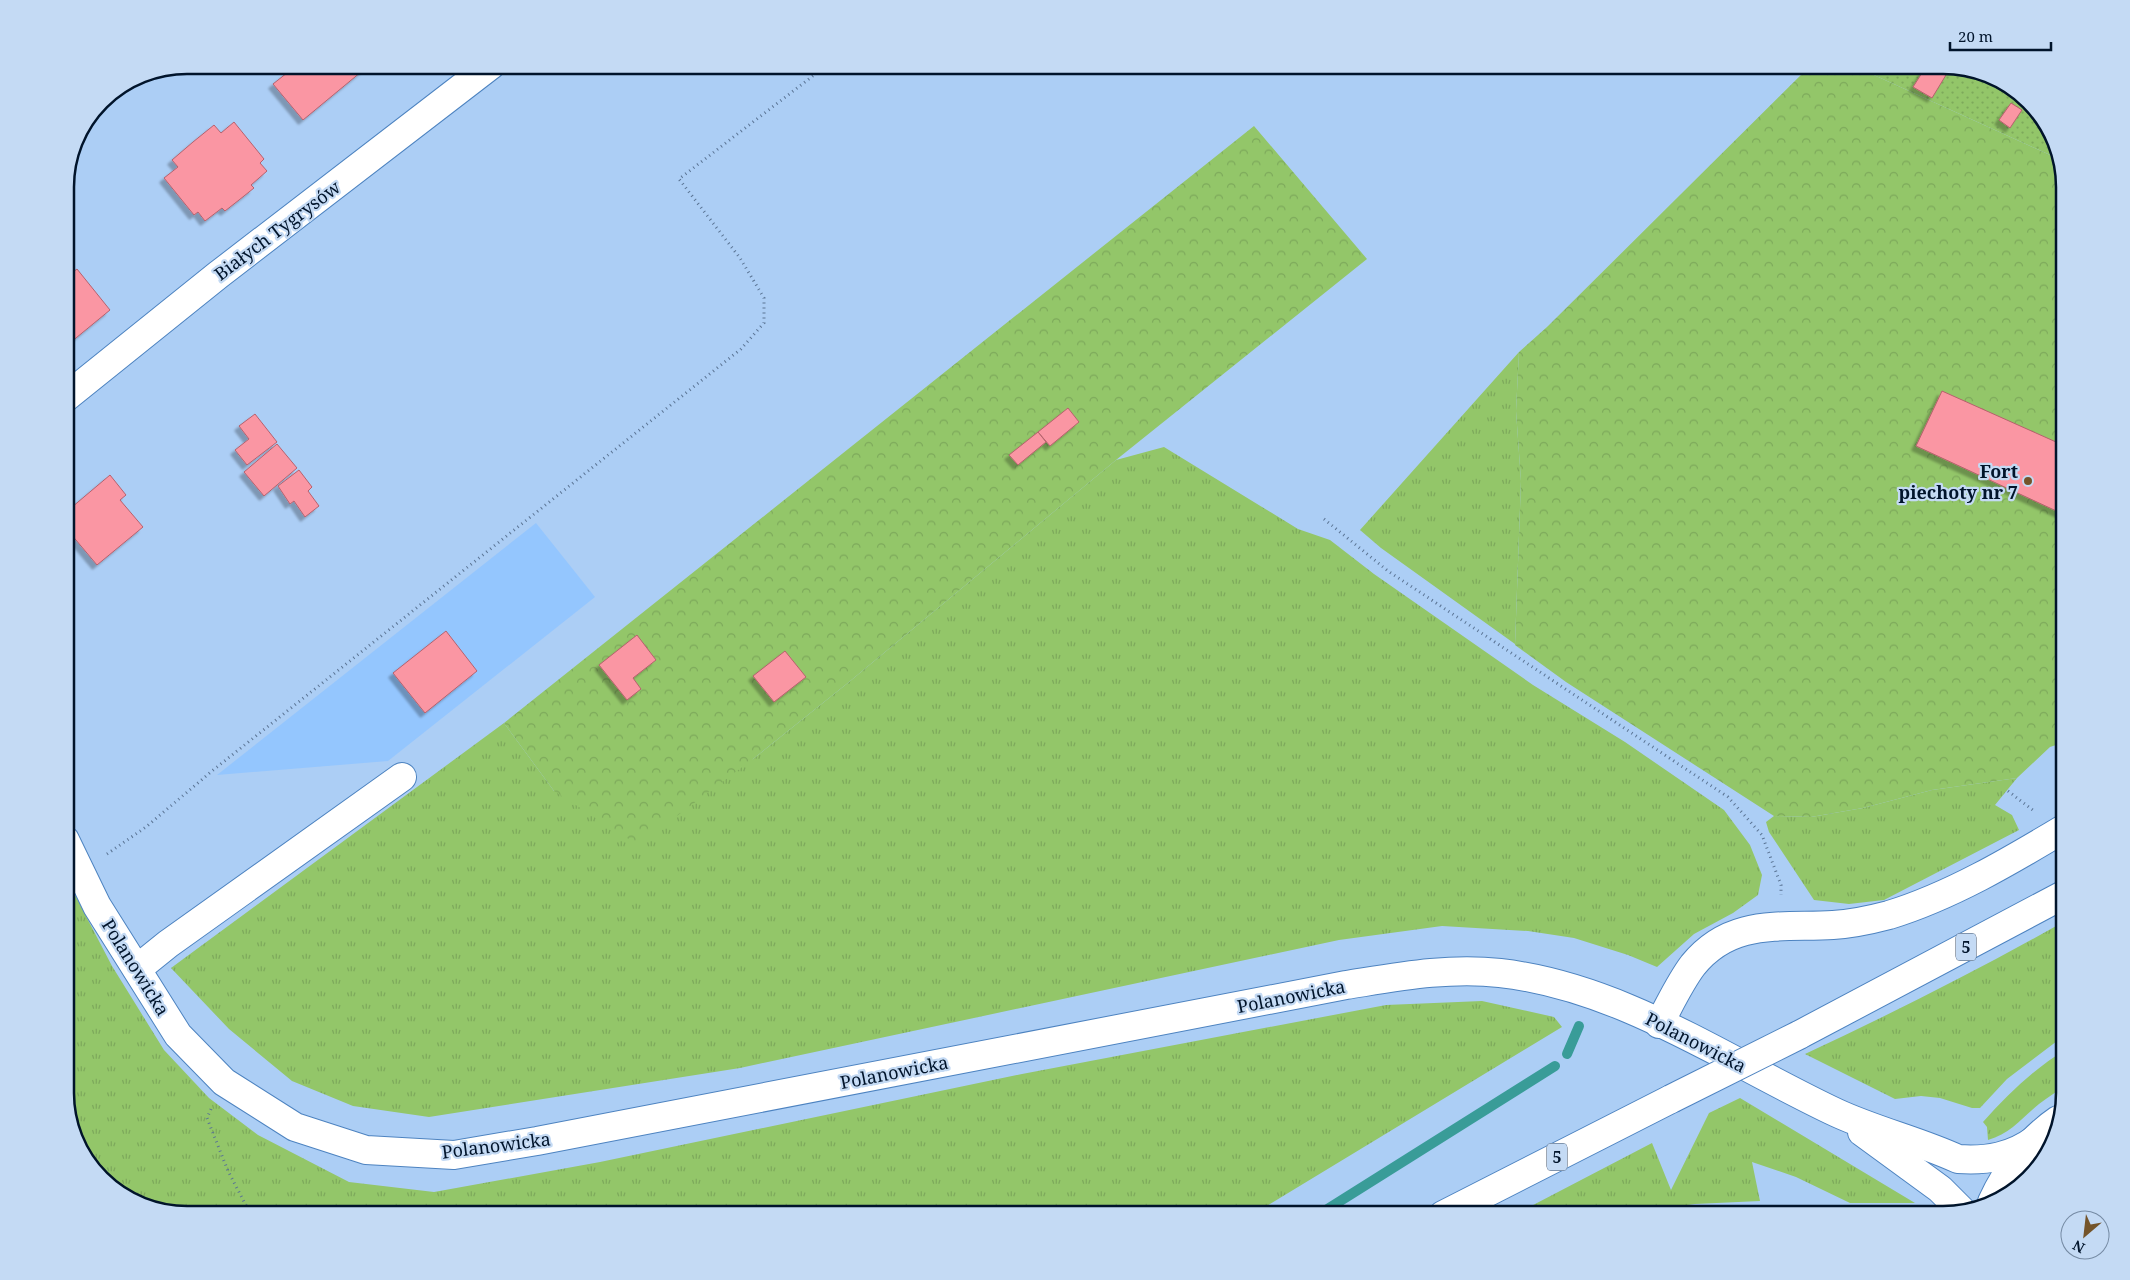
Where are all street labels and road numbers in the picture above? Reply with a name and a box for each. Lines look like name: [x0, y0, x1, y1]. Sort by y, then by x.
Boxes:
street label: Białych Tygrysów: [209, 174, 345, 285]
street label: Polanowicka: [97, 914, 175, 1020]
road number: 5: [1956, 934, 1976, 960]
street label: Polanowicka: [1235, 974, 1347, 1018]
street label: Polanowicka: [1642, 1006, 1750, 1078]
street label: Polanowicka: [838, 1050, 950, 1094]
street label: Polanowicka: [440, 1126, 552, 1164]
road number: 5: [1547, 1144, 1567, 1170]

